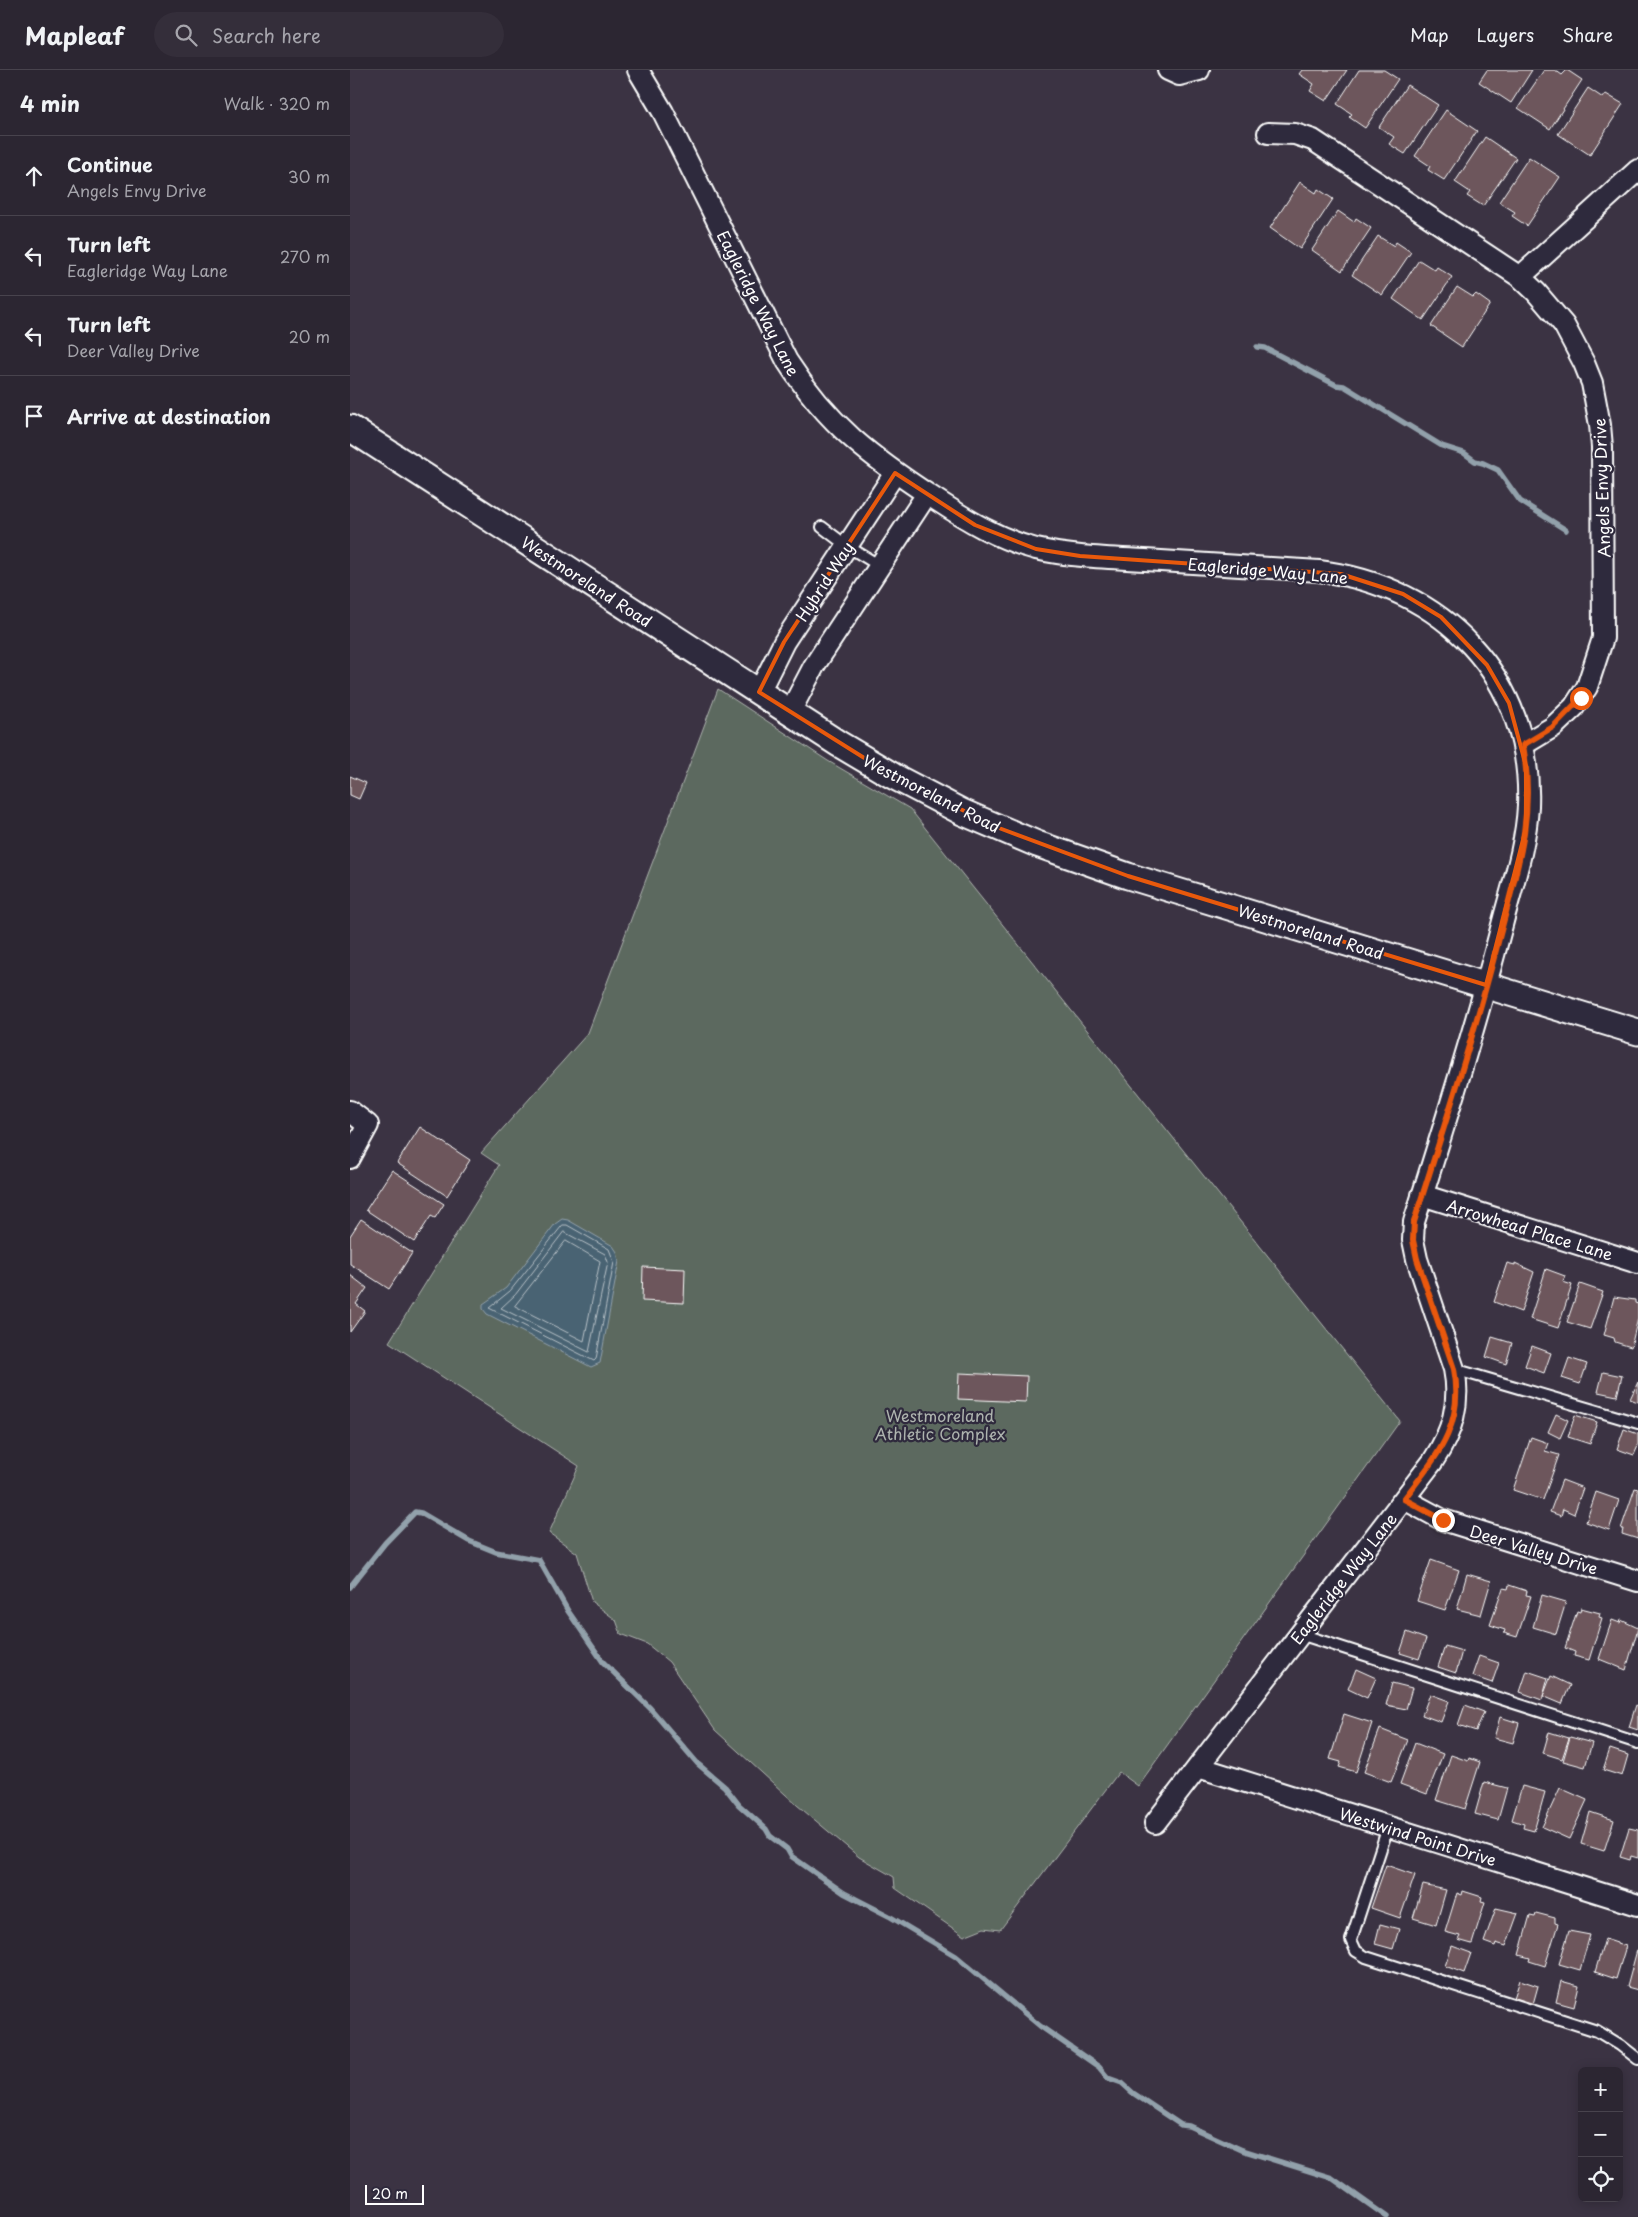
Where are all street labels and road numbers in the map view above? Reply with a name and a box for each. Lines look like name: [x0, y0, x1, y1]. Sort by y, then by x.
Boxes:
street label: Eagleridge Way Lane: [712, 226, 806, 380]
street label: Angels Envy Drive: [1587, 418, 1615, 558]
street label: Westmoreland Road: [517, 530, 657, 632]
street label: Hybrid Way: [789, 536, 859, 626]
street label: Eagleridge Way Lane: [1187, 551, 1349, 589]
street label: Westmoreland Road: [859, 748, 1005, 838]
street label: Westmoreland Road: [1235, 897, 1387, 965]
street label: Arrowhead Place Lane: [1444, 1192, 1616, 1266]
street label: Eagleridge Way Lane: [1284, 1507, 1402, 1649]
street label: Deer Valley Drive: [1467, 1518, 1601, 1580]
street label: Westwind Point Drive: [1336, 1801, 1500, 1871]

